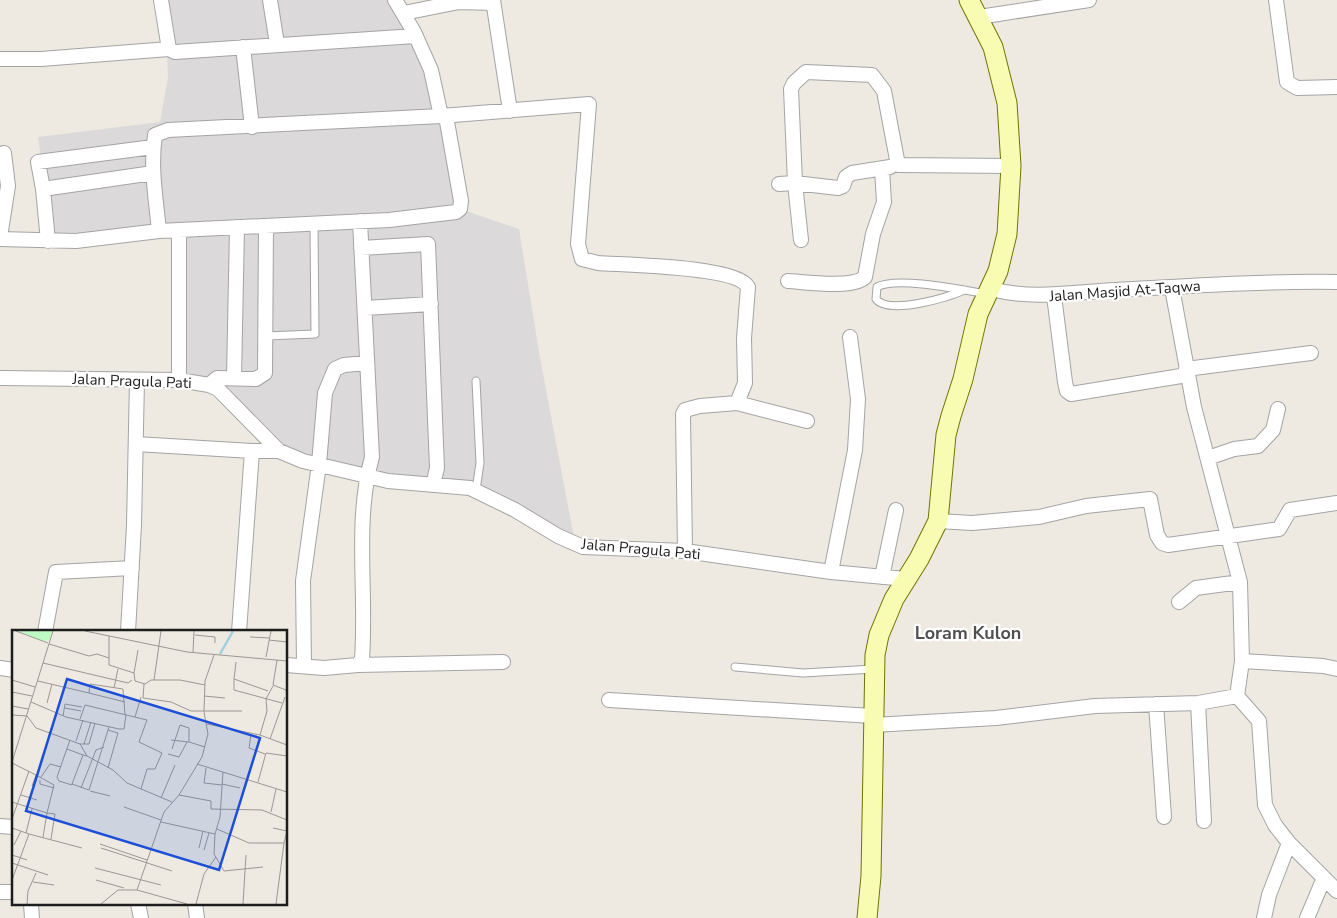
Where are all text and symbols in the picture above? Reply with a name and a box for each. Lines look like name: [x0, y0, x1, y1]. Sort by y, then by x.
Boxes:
street label: Jalan Masjid At-Taqwa: [1048, 276, 1201, 306]
street label: Jalan Pragula Pati: [71, 369, 192, 393]
street label: Jalan Pragula Pati: [580, 534, 701, 564]
district label: Loram Kulon: [915, 621, 1021, 645]
inset map: [12, 630, 288, 906]

